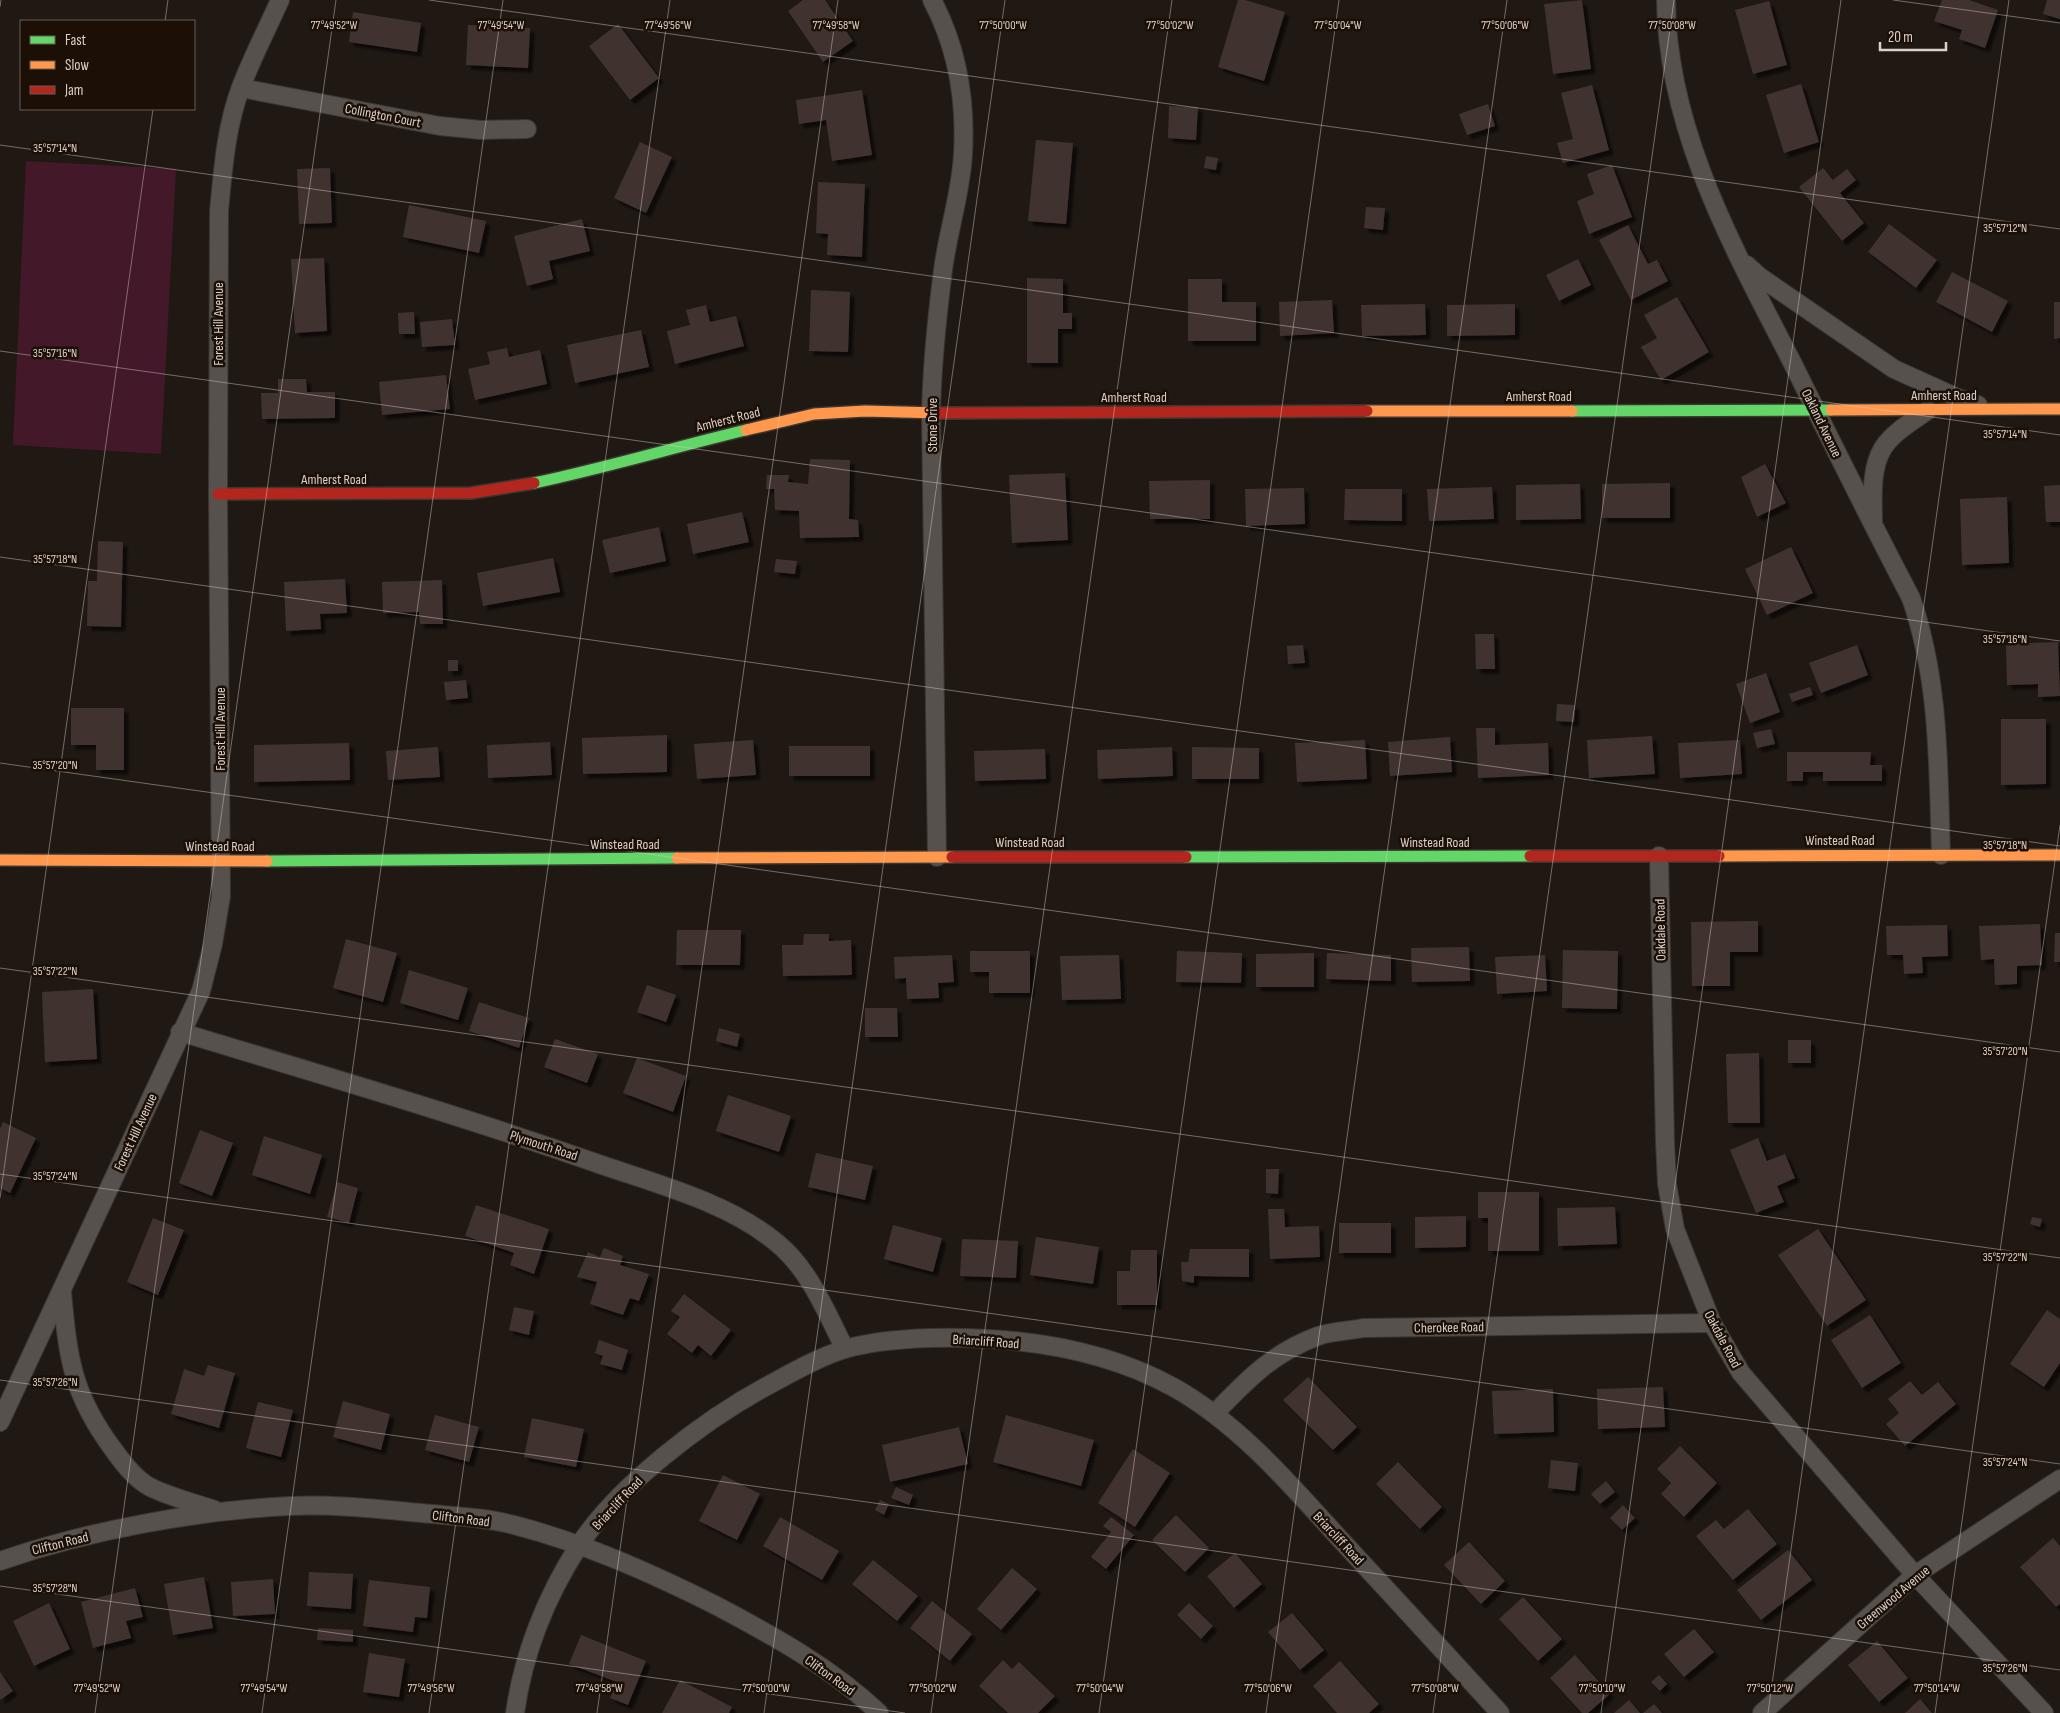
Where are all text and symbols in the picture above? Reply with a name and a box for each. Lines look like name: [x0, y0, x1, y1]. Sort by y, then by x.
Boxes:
text: 77°49'52"W: [311, 18, 358, 33]
text: 77°49'54"W: [478, 18, 525, 33]
text: 77°49'56"W: [645, 18, 692, 33]
text: 77°49'58"W: [813, 18, 860, 33]
text: 77°50'00"W: [979, 18, 1027, 33]
text: 77°50'02"W: [1146, 18, 1194, 33]
text: 77°50'04"W: [1314, 18, 1362, 33]
text: 77°50'06"W: [1481, 18, 1529, 33]
text: 77°50'08"W: [1648, 18, 1696, 33]
legend: [20, 20, 195, 110]
scale bar: [1880, 20, 1946, 52]
text: 20 m: [1888, 28, 1913, 47]
text: Fast: [65, 31, 87, 50]
text: Slow: [65, 56, 89, 75]
text: Jam: [64, 81, 83, 100]
street label: Collington Court: [343, 100, 422, 131]
text: 35°57'14"N: [33, 141, 77, 156]
text: 35°57'12"N: [1983, 221, 2027, 236]
street label: Forest Hill Avenue: [210, 282, 227, 366]
text: 35°57'16"N: [33, 346, 77, 361]
street label: Oakland Avenue: [1798, 386, 1845, 460]
street label: Amherst Road: [1910, 387, 1977, 404]
street label: Amherst Road: [1505, 388, 1572, 405]
street label: Amherst Road: [1100, 389, 1167, 406]
street label: Stone Drive: [924, 398, 941, 452]
street label: Amherst Road: [693, 403, 762, 436]
text: 35°57'14"N: [1983, 427, 2027, 442]
street label: Amherst Road: [300, 471, 367, 488]
text: 35°57'18"N: [33, 552, 77, 567]
text: 35°57'16"N: [1983, 632, 2027, 647]
street label: Forest Hill Avenue: [212, 687, 229, 771]
text: 35°57'20"N: [32, 758, 78, 773]
street label: Winstead Road: [1805, 832, 1875, 849]
street label: Winstead Road: [995, 834, 1065, 851]
street label: Winstead Road: [1400, 834, 1470, 851]
street label: Winstead Road: [590, 836, 660, 853]
street label: Winstead Road: [185, 838, 255, 855]
text: 35°57'18"N: [1983, 838, 2027, 853]
street label: Oakdale Road: [1651, 899, 1670, 961]
text: 35°57'22"N: [33, 964, 77, 979]
text: 35°57'20"N: [1982, 1044, 2028, 1059]
street label: Forest Hill Avenue: [110, 1091, 161, 1174]
street label: Plymouth Road: [508, 1127, 580, 1164]
text: 35°57'24"N: [33, 1169, 77, 1184]
text: 35°57'22"N: [1983, 1250, 2027, 1265]
street label: Oakdale Road: [1700, 1308, 1745, 1371]
street label: Cherokee Road: [1414, 1318, 1484, 1337]
street label: Briarcliff Road: [952, 1331, 1020, 1352]
text: 35°57'26"N: [32, 1375, 78, 1390]
text: 35°57'24"N: [1983, 1455, 2027, 1470]
street label: Briarcliff Road: [588, 1473, 646, 1534]
street label: Clifton Road: [431, 1507, 491, 1530]
street label: Briarcliff Road: [1310, 1508, 1368, 1569]
street label: Clifton Road: [30, 1528, 90, 1559]
street label: Greenwood Avenue: [1853, 1562, 1933, 1633]
text: 35°57'28"N: [33, 1581, 77, 1596]
street label: Clifton Road: [801, 1652, 858, 1699]
text: 35°57'26"N: [1982, 1661, 2028, 1676]
text: 77°49'52"W: [74, 1681, 121, 1696]
text: 77°49'54"W: [241, 1681, 288, 1696]
text: 77°49'56"W: [408, 1681, 455, 1696]
text: 77°49'58"W: [576, 1681, 623, 1696]
text: 77°50'00"W: [742, 1681, 790, 1696]
text: 77°50'02"W: [909, 1681, 957, 1696]
text: 77°50'04"W: [1076, 1681, 1124, 1696]
text: 77°50'06"W: [1244, 1681, 1292, 1696]
text: 77°50'08"W: [1411, 1681, 1459, 1696]
text: 77°50'10"W: [1579, 1681, 1625, 1696]
text: 77°50'12"W: [1747, 1681, 1793, 1696]
text: 77°50'14"W: [1914, 1681, 1960, 1696]

